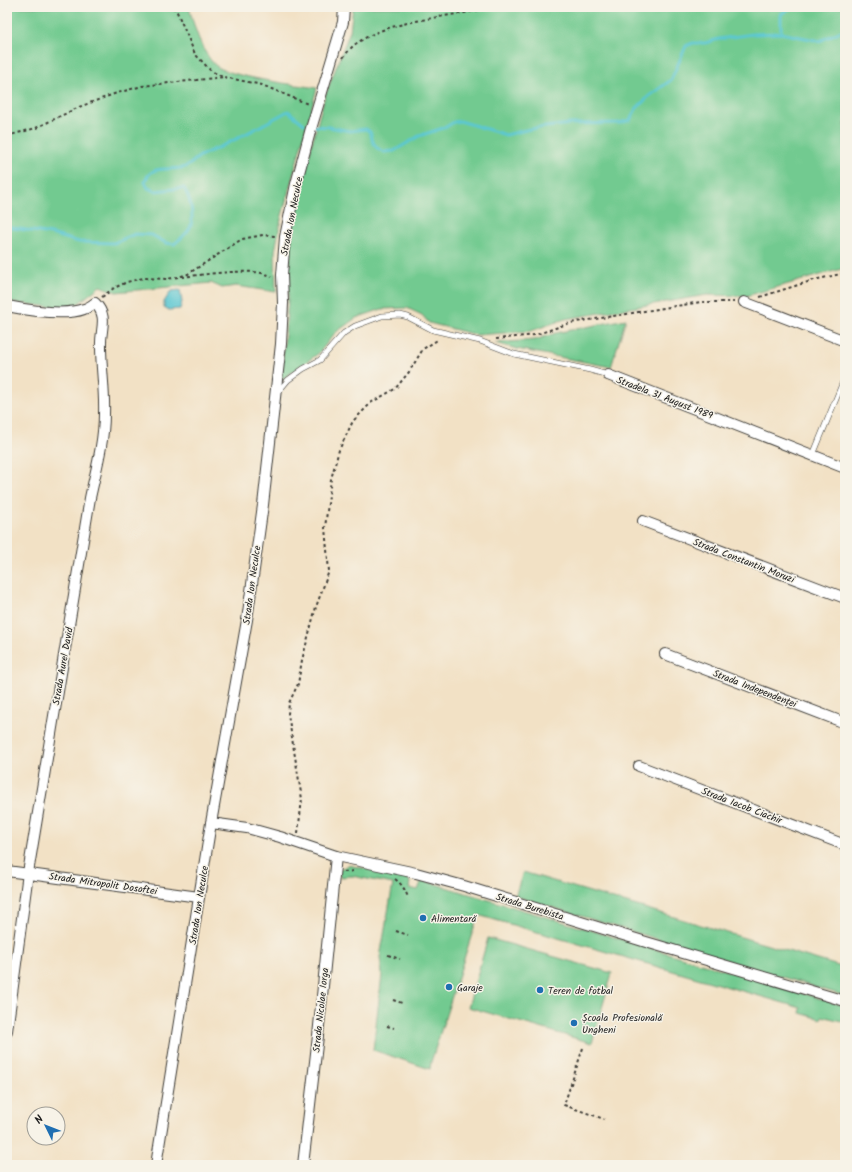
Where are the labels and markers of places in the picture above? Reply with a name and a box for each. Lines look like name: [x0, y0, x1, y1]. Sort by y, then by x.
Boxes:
place label: Alimentară: [431, 911, 478, 927]
marker: Alimentară: [418, 913, 428, 923]
place label: Garaje: [457, 980, 483, 996]
marker: Garaje: [444, 982, 454, 992]
place label: Teren de fotbal: [548, 983, 614, 999]
marker: Teren de fotbal: [535, 985, 545, 995]
place label: Școala Profesională Ungheni: [582, 1010, 663, 1038]
marker: Școala Profesională Ungheni: [569, 1018, 579, 1028]

